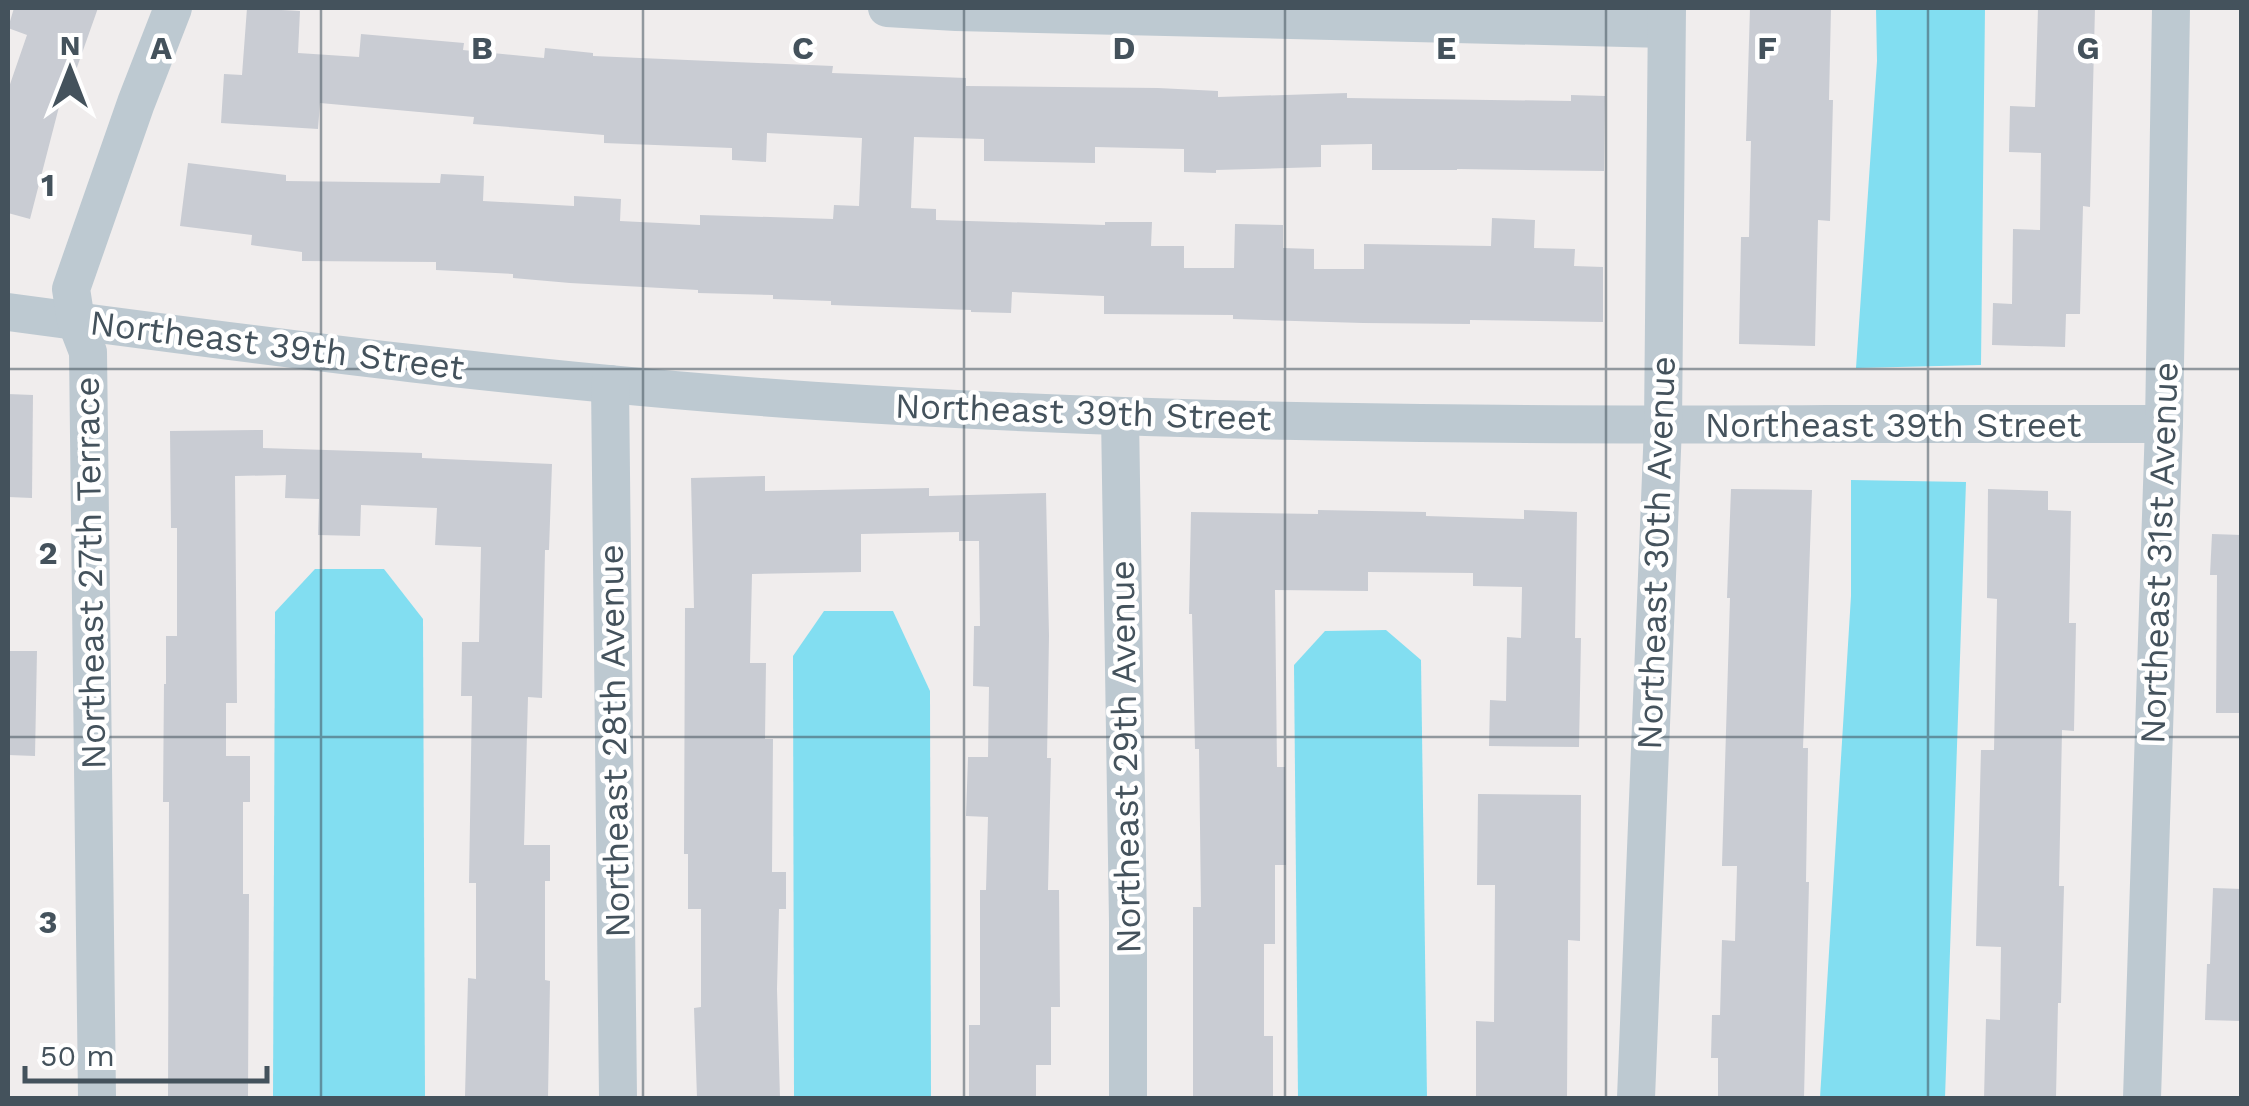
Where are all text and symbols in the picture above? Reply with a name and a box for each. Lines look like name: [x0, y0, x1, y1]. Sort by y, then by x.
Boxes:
north arrow: [20, 20, 120, 120]
text: N: [60, 29, 80, 62]
text: A: [150, 29, 172, 67]
text: B: [471, 29, 493, 67]
text: C: [792, 29, 814, 67]
text: D: [1113, 29, 1135, 67]
text: E: [1436, 29, 1456, 67]
text: F: [1757, 29, 1777, 67]
text: G: [2076, 29, 2100, 67]
text: 1: [41, 166, 55, 204]
street label: Northeast 39th Street: [88, 301, 467, 389]
street label: Northeast 30th Avenue: [1628, 355, 1684, 751]
street label: Northeast 31st Avenue: [2131, 361, 2187, 745]
street label: Northeast 27th Terrace: [66, 376, 114, 770]
street label: Northeast 39th Street: [894, 384, 1272, 440]
street label: Northeast 39th Street: [1705, 404, 2082, 446]
text: 2: [38, 534, 58, 572]
street label: Northeast 28th Avenue: [590, 544, 638, 938]
street label: Northeast 29th Avenue: [1101, 560, 1149, 954]
text: 3: [39, 903, 57, 941]
scale bar: [25, 1021, 268, 1083]
text: 50 m: [40, 1038, 115, 1073]

